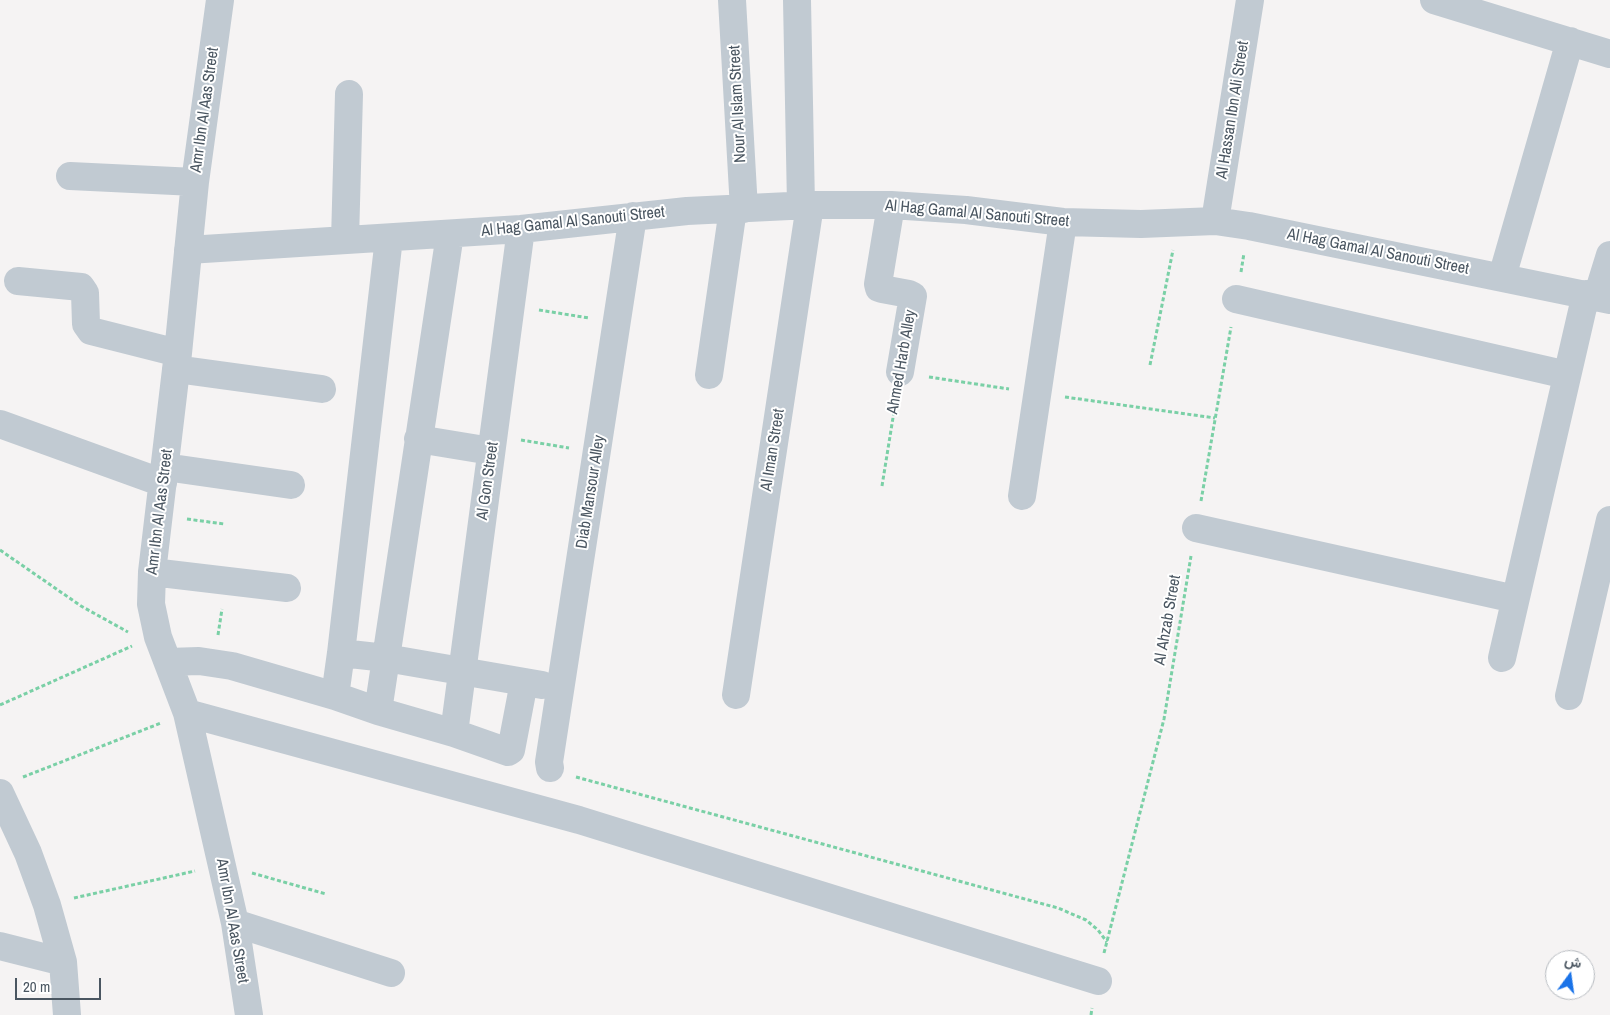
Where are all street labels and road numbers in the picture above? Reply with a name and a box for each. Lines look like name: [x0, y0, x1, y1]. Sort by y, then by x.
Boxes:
street label: Al Hassan Ibn Ali Street: [1213, 40, 1253, 180]
street label: Nour Al Islam Street: [725, 45, 751, 163]
street label: Amr Ibn Al Aas Street: [187, 46, 223, 174]
street label: Al Hag Gamal Al Sanouti Street: [884, 196, 1070, 232]
street label: Al Hag Gamal Al Sanouti Street: [480, 203, 666, 241]
street label: Al Hag Gamal Al Sanouti Street: [1286, 225, 1470, 279]
street label: Ahmed Harb Alley: [883, 308, 921, 416]
street label: Al Iman Street: [757, 407, 789, 493]
street label: Diab Mansour Alley: [573, 434, 609, 550]
street label: Al Gon Street: [473, 441, 503, 521]
street label: Amr Ibn Al Aas Street: [143, 448, 177, 576]
street label: Al Ahzab Street: [1151, 573, 1185, 667]
street label: Amr Ibn Al Aas Street: [212, 857, 252, 985]

